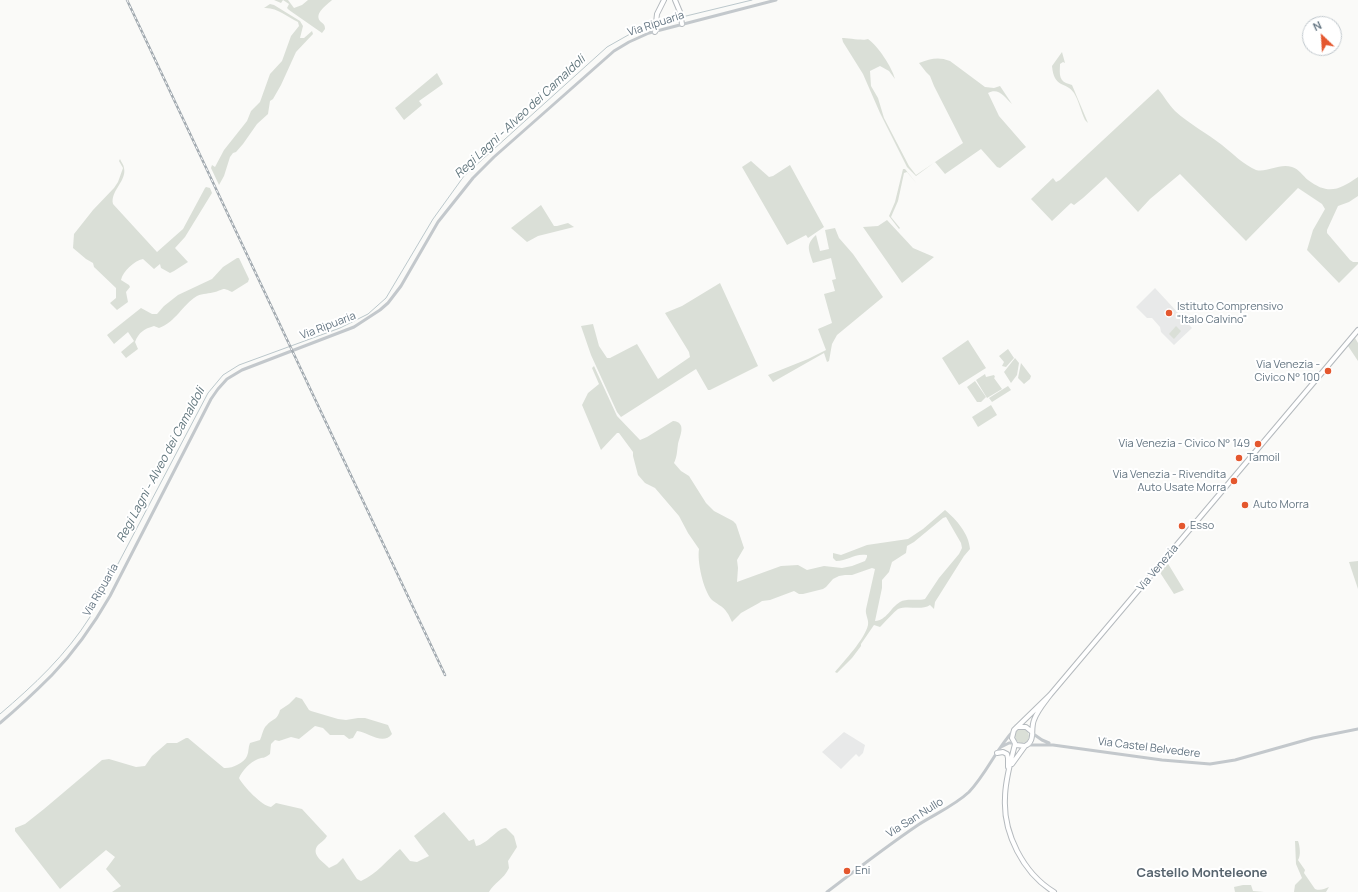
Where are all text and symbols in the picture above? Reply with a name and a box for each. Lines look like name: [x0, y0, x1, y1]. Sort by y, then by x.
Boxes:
street label: Via Ripuaria: [626, 9, 686, 39]
north arrow: [1302, 16, 1342, 56]
text: N: [1310, 17, 1324, 34]
water label: Regi Lagni - Alveo dei Camaldoli: [452, 53, 588, 181]
place label: Istituto Comprensivo "Italo Calvino": [1177, 300, 1283, 326]
marker: Istituto Comprensivo "Italo Calvino": [1164, 308, 1174, 318]
street label: Via Ripuaria: [298, 309, 358, 343]
place label: Via Venezia - Civico N° 100: [1254, 358, 1320, 384]
marker: Via Venezia - Civico N° 100: [1323, 366, 1333, 376]
water label: Regi Lagni - Alveo dei Camaldoli: [114, 385, 208, 545]
place label: Via Venezia - Civico N° 149: [1119, 437, 1250, 451]
marker: Via Venezia - Civico N° 149: [1253, 439, 1263, 449]
place label: Tamoil: [1247, 451, 1280, 465]
marker: Tamoil: [1234, 453, 1244, 463]
place label: Via Venezia - Rivendita Auto Usate Morra: [1113, 468, 1226, 494]
marker: Via Venezia - Rivendita Auto Usate Morra: [1229, 476, 1239, 486]
place label: Auto Morra: [1253, 498, 1309, 512]
marker: Auto Morra: [1240, 500, 1250, 510]
place label: Esso: [1190, 519, 1214, 533]
marker: Esso: [1177, 521, 1187, 531]
street label: Via Venezia: [1135, 542, 1181, 594]
street label: Via Ripuaria: [81, 561, 121, 619]
street label: Via Castel Belvedere: [1097, 735, 1201, 761]
street label: Via San Nullo: [884, 795, 946, 841]
place label: Eni: [855, 864, 870, 878]
district label: Castello Monteleone: [1137, 865, 1267, 881]
marker: Eni: [842, 866, 852, 876]

